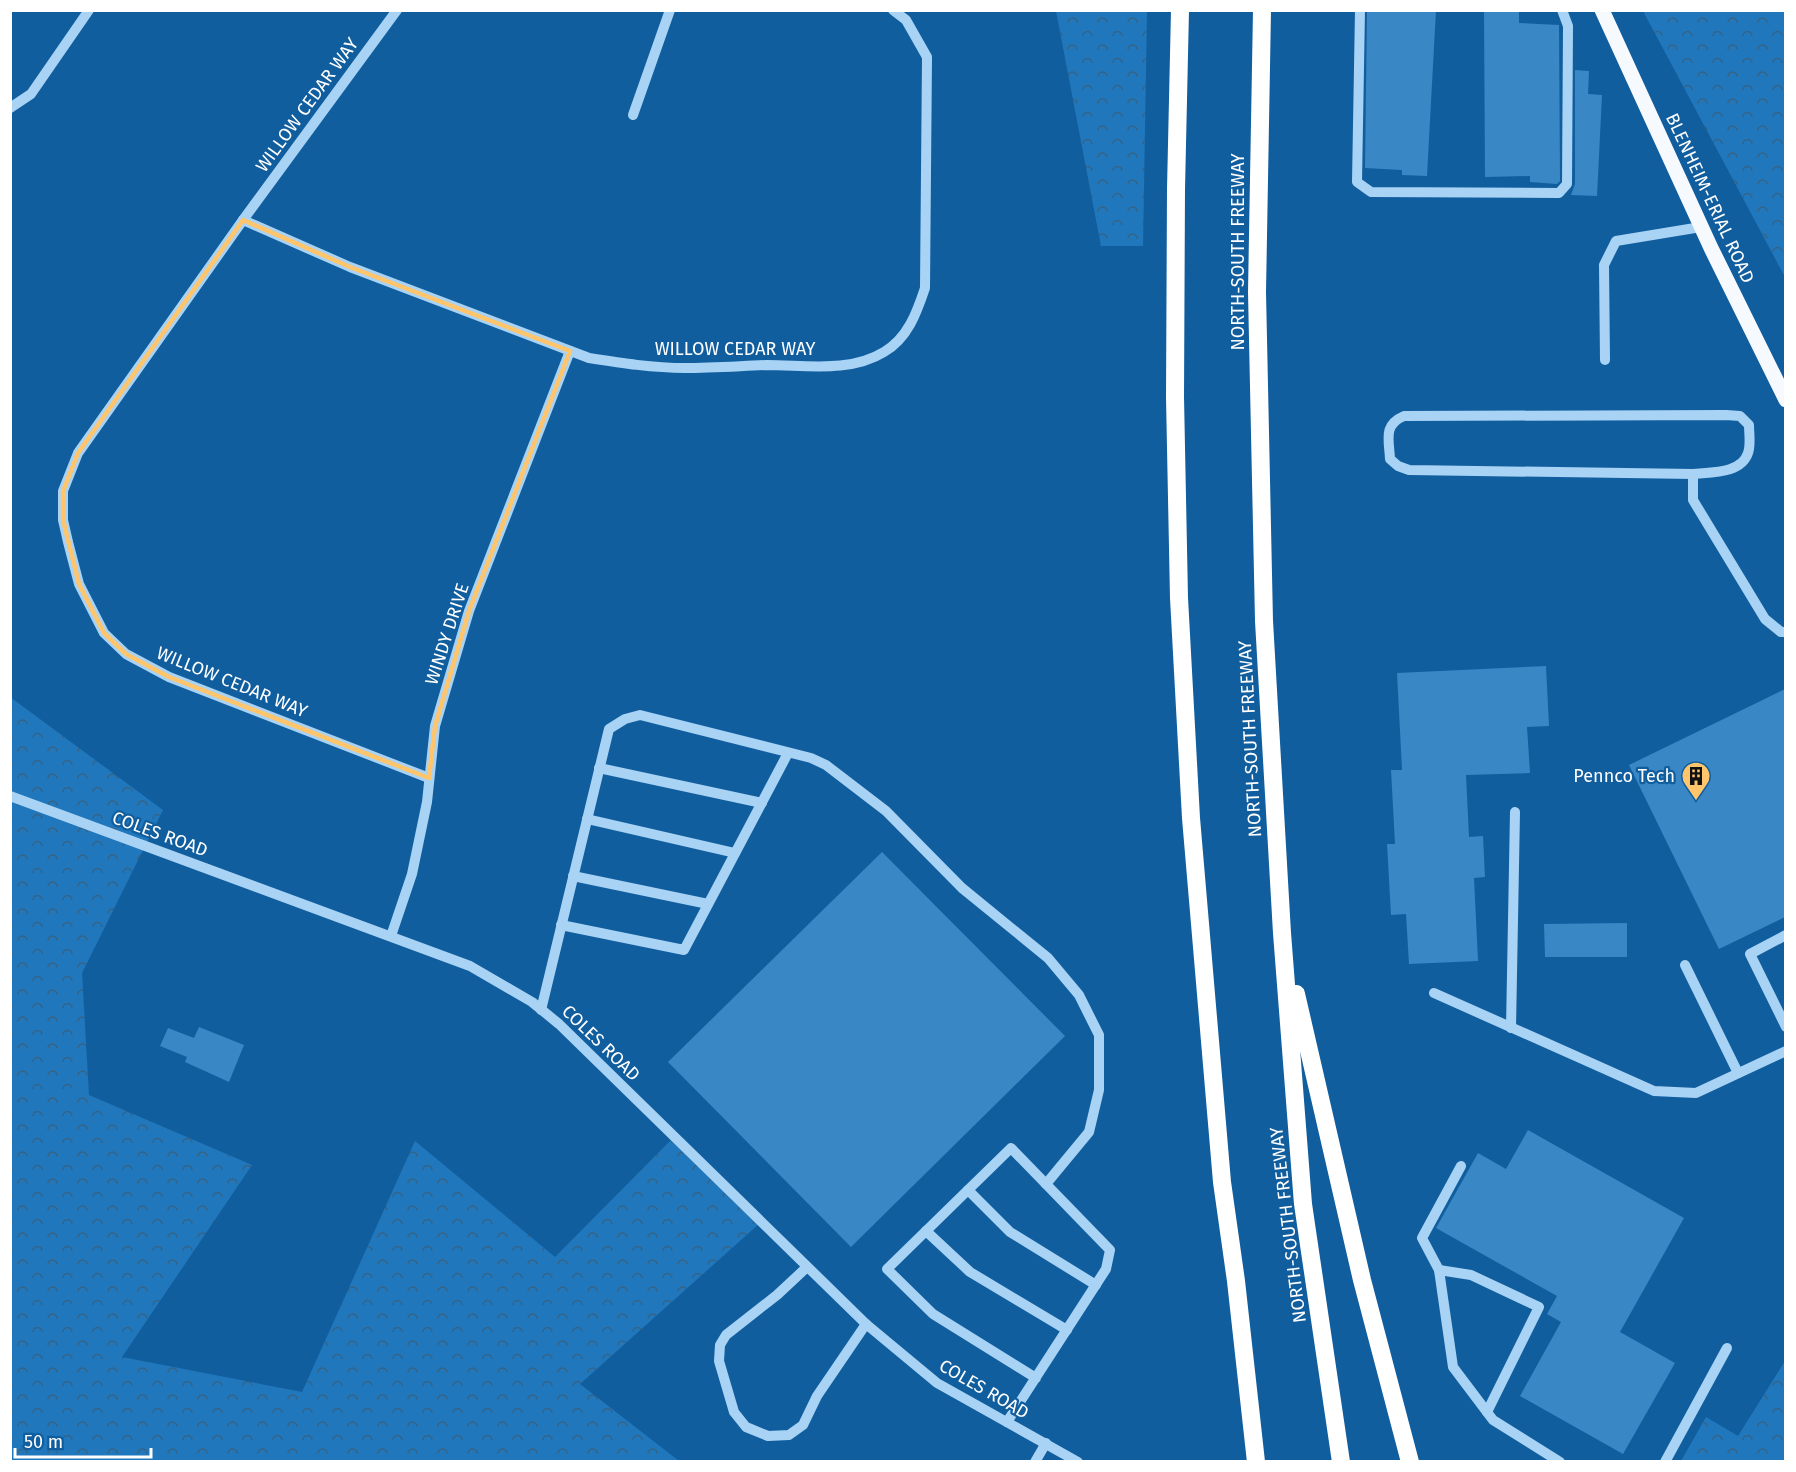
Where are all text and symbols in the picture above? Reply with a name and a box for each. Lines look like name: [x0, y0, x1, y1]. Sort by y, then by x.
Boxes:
street label: WILLOW CEDAR WAY: [251, 33, 363, 176]
street label: BLENHEIM-ERIAL ROAD: [1661, 109, 1759, 287]
street label: NORTH-SOUTH FREEWAY: [1227, 153, 1249, 351]
street label: WILLOW CEDAR WAY: [655, 338, 815, 360]
street label: WINDY DRIVE: [420, 580, 474, 688]
street label: NORTH-SOUTH FREEWAY: [1234, 640, 1266, 838]
street label: WILLOW CEDAR WAY: [153, 642, 311, 722]
building icon: Pennco Tech: [1680, 760, 1712, 802]
place label: Pennco Tech: [1573, 765, 1675, 787]
street label: COLES ROAD: [109, 807, 211, 861]
street label: COLES ROAD: [557, 1000, 645, 1086]
street label: NORTH-SOUTH FREEWAY: [1265, 1126, 1311, 1324]
street label: COLES ROAD: [935, 1354, 1033, 1424]
scale bar: [15, 1421, 152, 1459]
text: 50 m: [24, 1431, 63, 1453]

